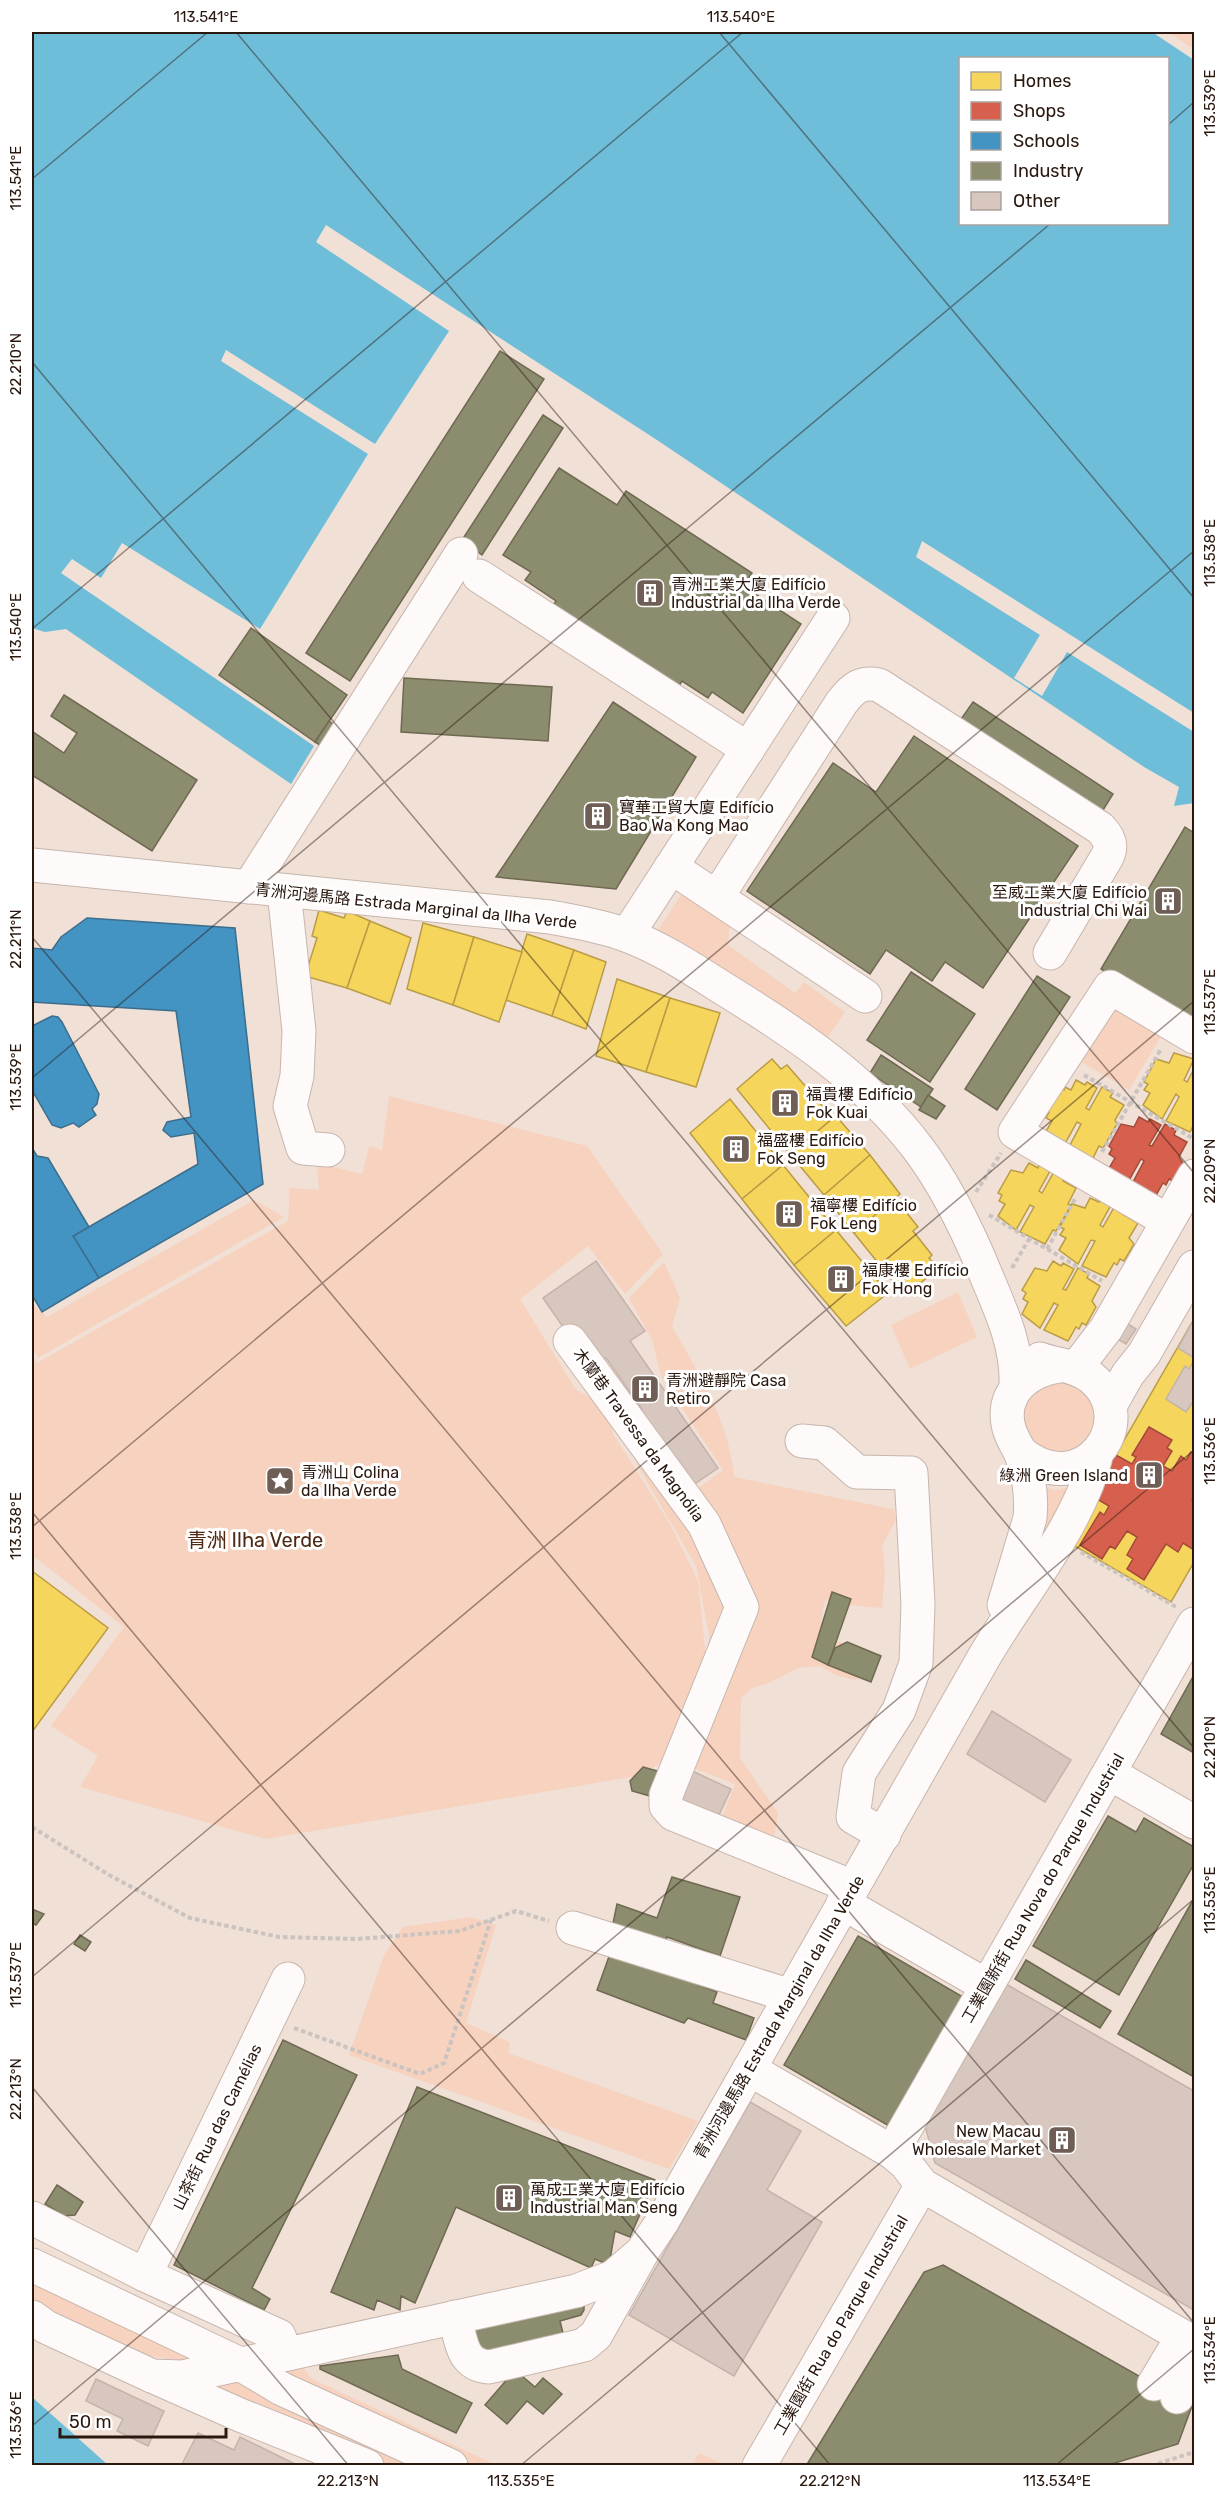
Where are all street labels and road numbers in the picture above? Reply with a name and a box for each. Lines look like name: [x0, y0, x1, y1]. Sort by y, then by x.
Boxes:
street label: 青洲河邊馬路 Estrada Marginal da Ilha Verde: [254, 880, 578, 932]
street label: 木蘭巷 Travessa da Magnólia: [570, 1344, 708, 1526]
street label: 工業園新街 Rua Nova do Parque Industrial: [958, 1750, 1128, 2026]
street label: 青洲河邊馬路 Estrada Marginal da Ilha Verde: [690, 1872, 868, 2162]
street label: 山茶街 Rua das Camélias: [168, 2041, 266, 2213]
street label: 工業園街 Rua do Parque Industrial: [770, 2212, 912, 2438]

